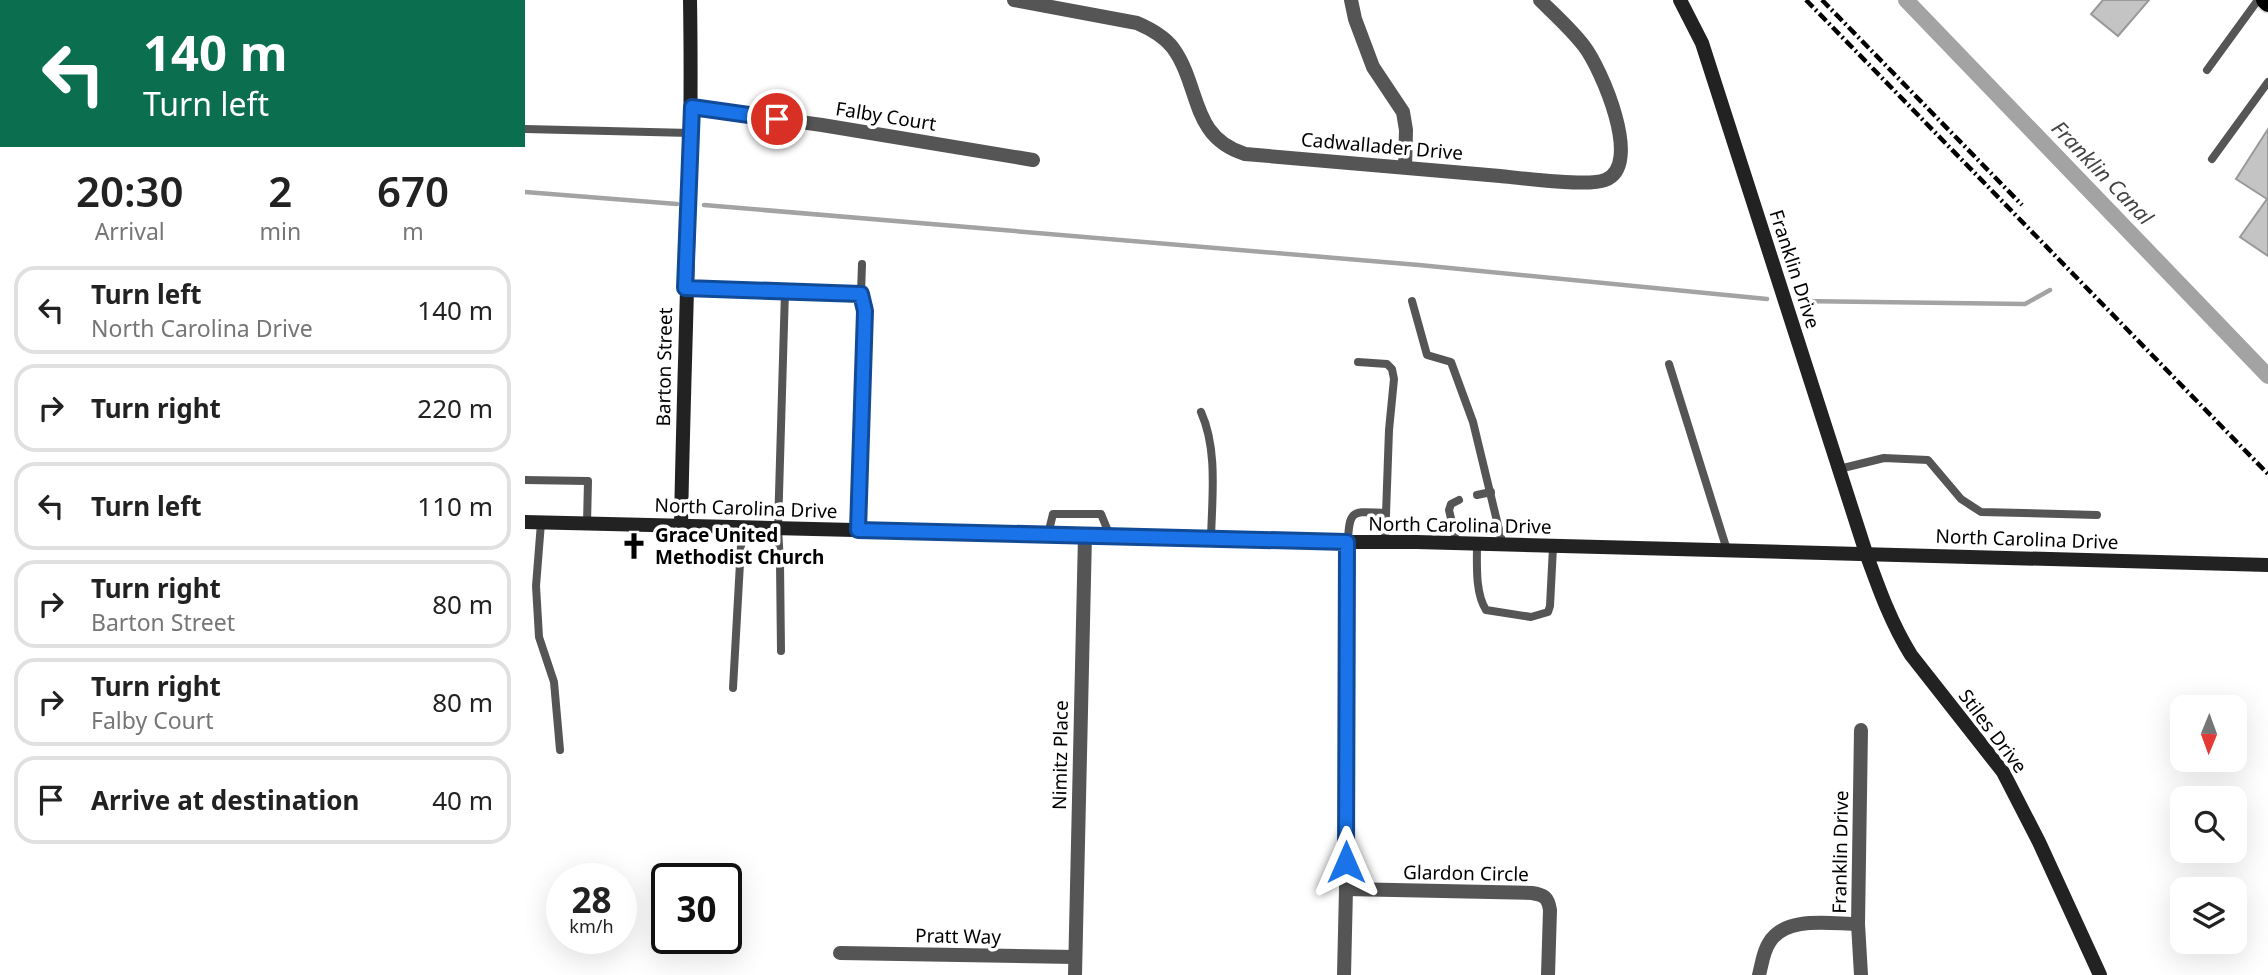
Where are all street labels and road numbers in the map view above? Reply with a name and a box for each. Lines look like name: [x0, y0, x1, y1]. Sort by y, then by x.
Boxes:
street label: Falby Court: [834, 95, 938, 137]
street label: Cadwallader Drive: [1300, 126, 1464, 166]
street label: Franklin Drive: [1764, 206, 1826, 332]
street label: Barton Street: [650, 307, 678, 427]
street label: North Carolina Drive: [654, 492, 838, 524]
street label: North Carolina Drive: [1368, 510, 1552, 540]
street label: North Carolina Drive: [1935, 523, 2119, 555]
street label: Stiles Drive: [1953, 684, 2033, 778]
street label: Nimitz Place: [1046, 700, 1074, 810]
street label: Franklin Drive: [1826, 790, 1854, 914]
street label: Glardon Circle: [1403, 859, 1529, 887]
street label: Pratt Way: [915, 922, 1001, 950]

